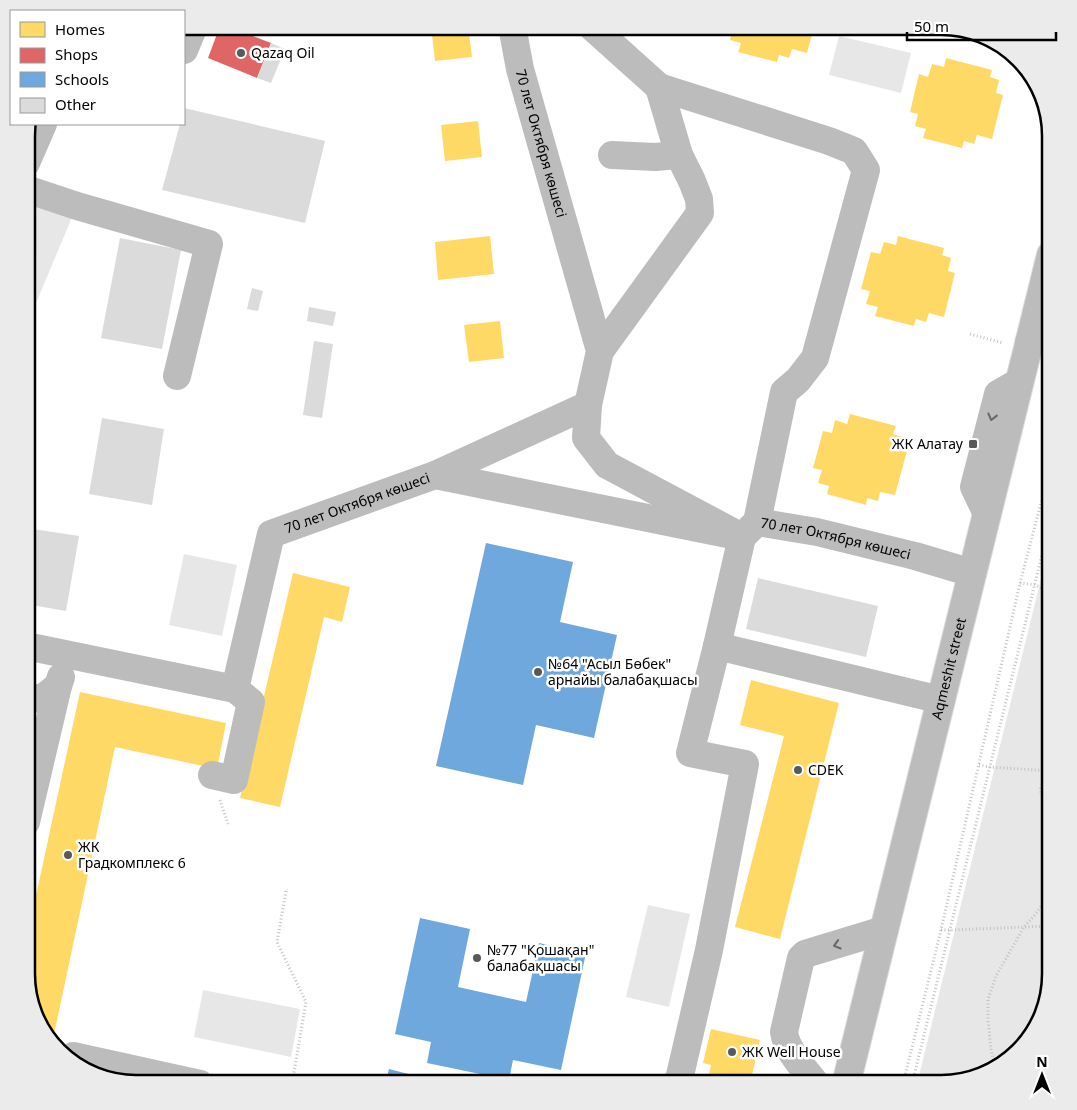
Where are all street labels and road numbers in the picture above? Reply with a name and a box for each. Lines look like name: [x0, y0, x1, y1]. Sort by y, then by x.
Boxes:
street label: 70 лет Октября көшесі: [512, 67, 572, 219]
street label: 70 лет Октября көшесі: [282, 468, 432, 537]
street label: 70 лет Октября көшесі: [759, 513, 913, 564]
street label: Aqmeshit street: [926, 615, 970, 721]

